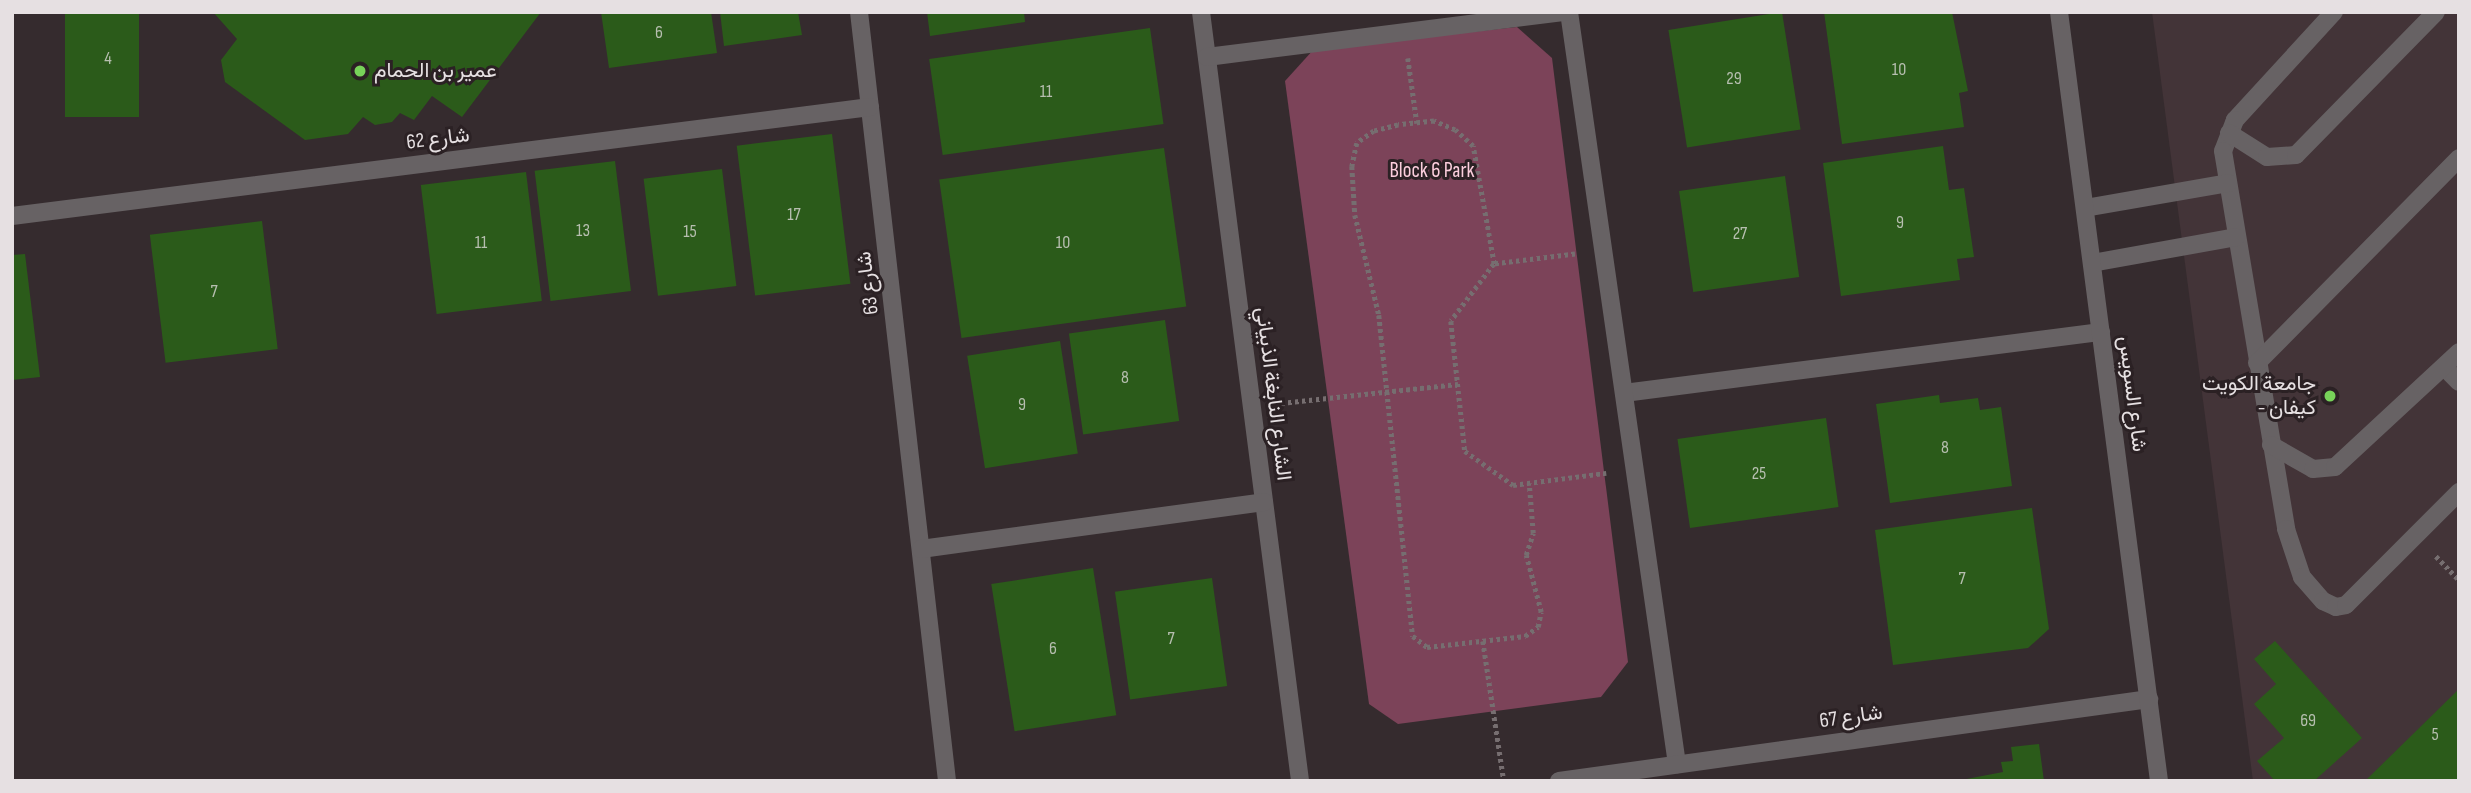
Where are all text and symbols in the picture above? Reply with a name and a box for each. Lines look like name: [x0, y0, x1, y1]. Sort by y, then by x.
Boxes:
house number: 6: [655, 22, 663, 44]
house number: 4: [104, 48, 112, 70]
place label: عمير بن الحمام: [374, 58, 497, 84]
house number: 10: [1892, 59, 1906, 81]
marker: عمير بن الحمام: [352, 63, 368, 79]
house number: 29: [1726, 68, 1742, 90]
house number: 11: [1040, 81, 1052, 103]
street label: شارع 62: [405, 123, 471, 155]
park label: Block 6 Park: [1390, 158, 1474, 184]
house number: 17: [787, 204, 801, 226]
house number: 9: [1896, 212, 1904, 234]
house number: 13: [576, 220, 590, 242]
house number: 15: [683, 221, 697, 243]
house number: 27: [1733, 223, 1747, 245]
house number: 11: [475, 232, 487, 254]
house number: 10: [1056, 232, 1070, 254]
street label: شارع 63: [852, 250, 884, 316]
house number: 7: [210, 281, 218, 303]
street label: الشارع النابغة الذبياني: [1250, 306, 1296, 482]
street label: شارع السويس: [2112, 335, 2152, 453]
house number: 8: [1121, 367, 1129, 389]
place label: جامعة الكويت - كيفان: [2202, 371, 2316, 421]
marker: جامعة الكويت - كيفان: [2322, 388, 2338, 404]
house number: 9: [1018, 394, 1026, 416]
house number: 8: [1941, 437, 1949, 459]
house number: 25: [1752, 463, 1766, 485]
house number: 7: [1958, 568, 1966, 590]
house number: 7: [1167, 628, 1175, 650]
house number: 6: [1049, 638, 1057, 660]
street label: شارع 67: [1818, 700, 1884, 734]
house number: 69: [2300, 710, 2316, 732]
house number: 5: [2431, 724, 2439, 746]

